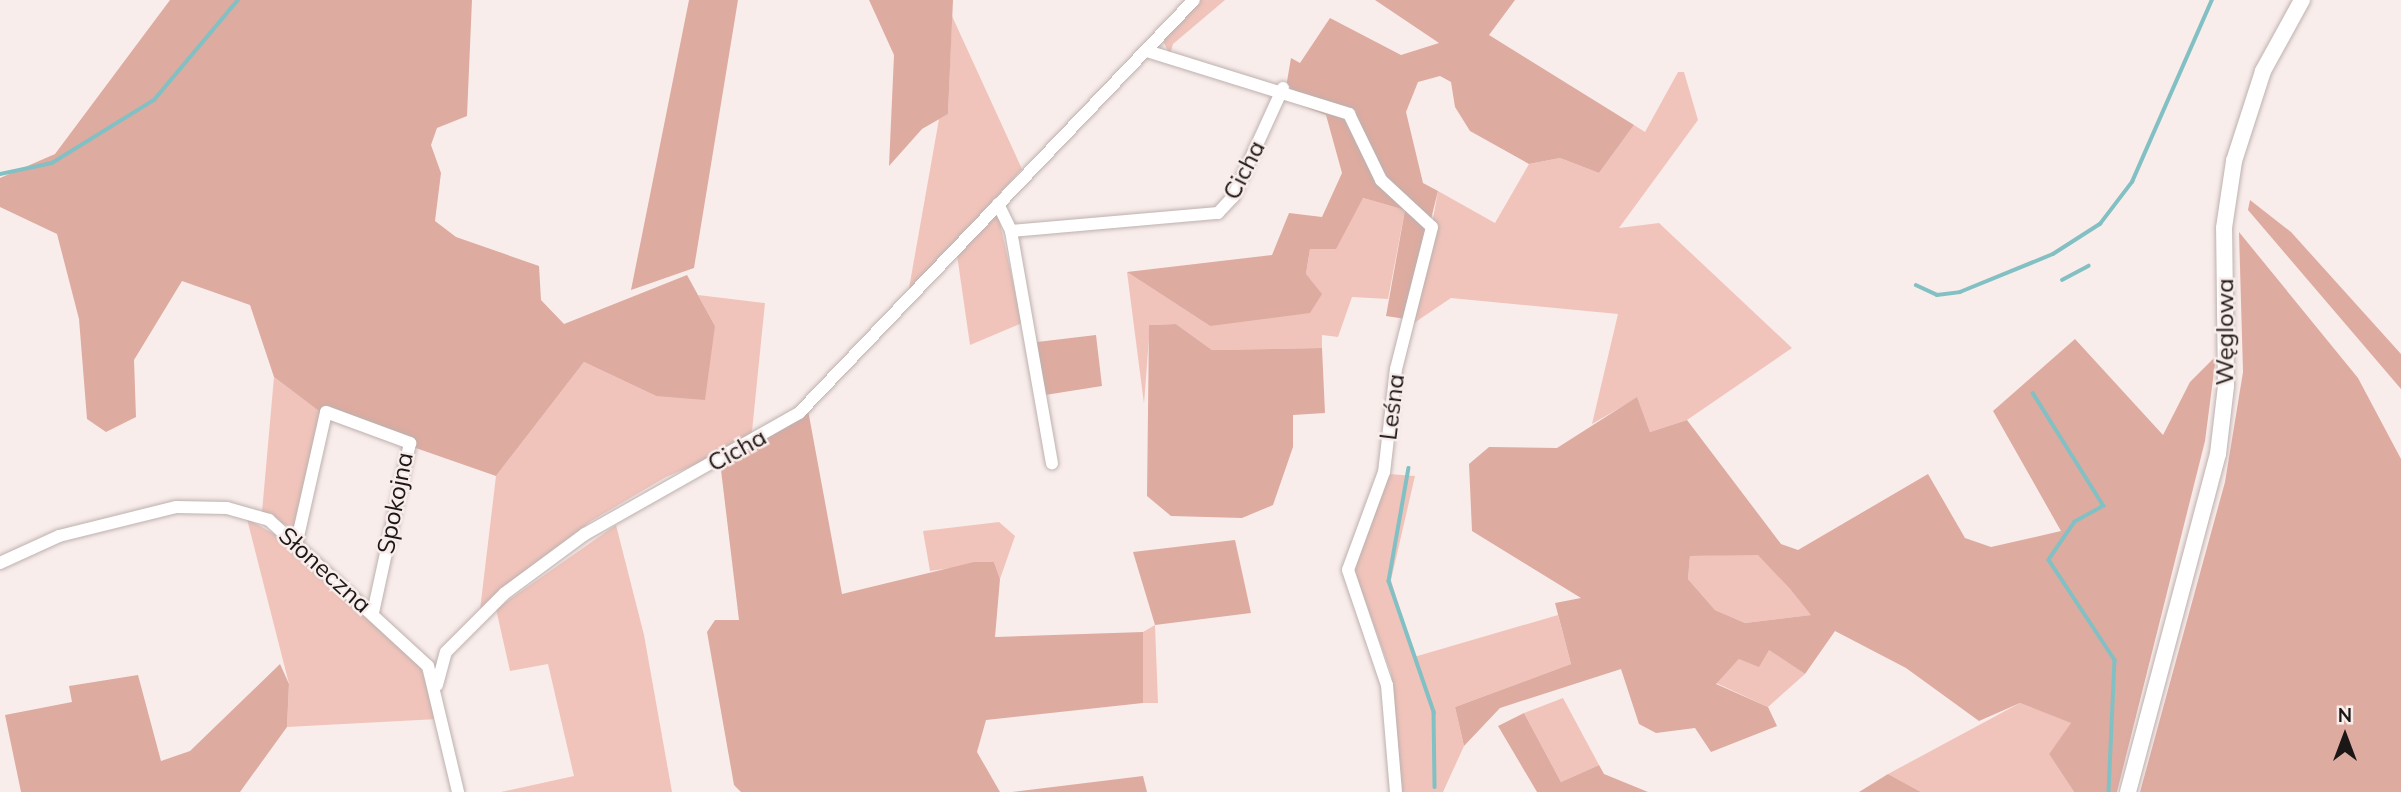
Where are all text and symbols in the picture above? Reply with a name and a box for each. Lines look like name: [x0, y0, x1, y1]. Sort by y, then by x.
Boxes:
street label: Cicha: [1217, 136, 1271, 204]
street label: Węglowa: [2211, 278, 2239, 386]
street label: Leśna: [1374, 372, 1410, 442]
street label: Cicha: [703, 422, 771, 478]
street label: Spokojna: [371, 450, 419, 556]
street label: Słoneczna: [273, 521, 377, 619]
north arrow: [2310, 701, 2380, 771]
text: N: [2338, 703, 2352, 727]

